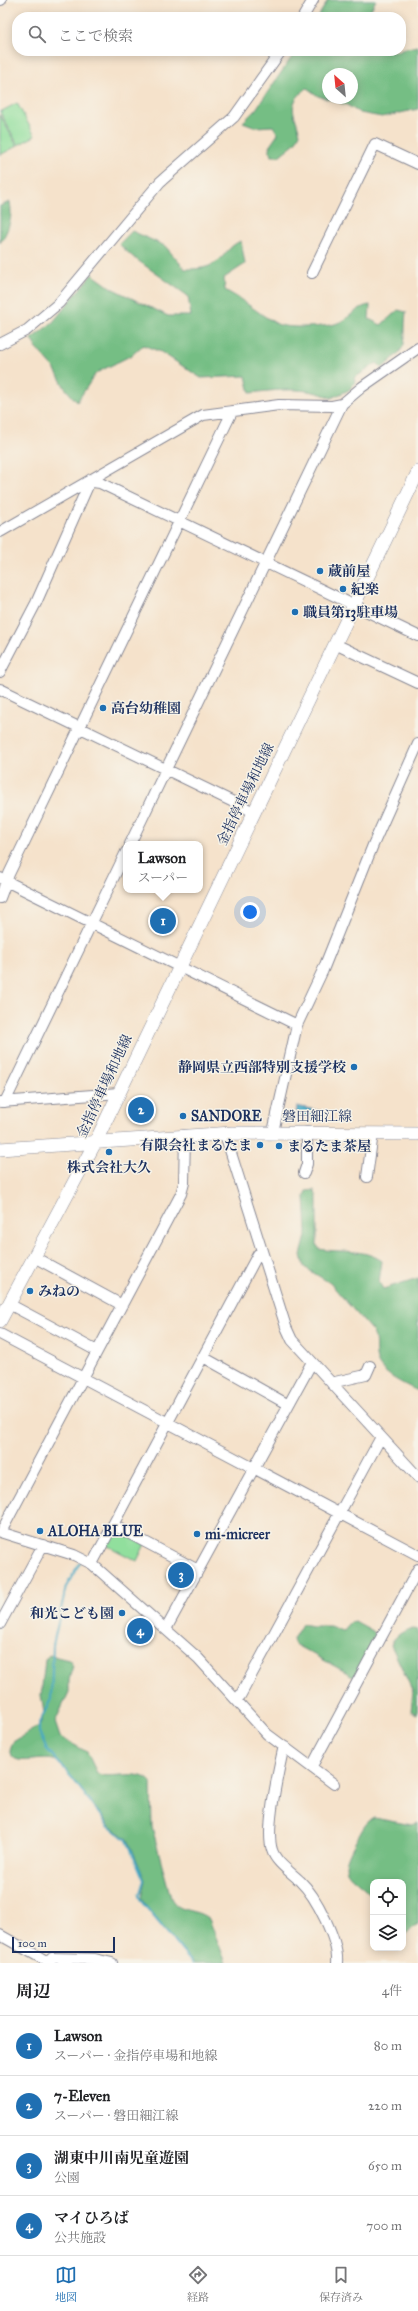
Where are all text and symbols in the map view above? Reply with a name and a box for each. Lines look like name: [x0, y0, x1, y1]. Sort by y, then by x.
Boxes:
search box: [12, 12, 406, 56]
icon: search: [26, 23, 48, 45]
text: ここで検索: [58, 27, 133, 45]
north arrow: [322, 68, 358, 104]
place label: 蔵前屋: [328, 563, 370, 580]
marker: 蔵前屋: [315, 566, 325, 576]
place label: 紀楽: [351, 581, 379, 598]
marker: 紀楽: [338, 584, 348, 594]
place label: 職員第13駐車場: [303, 604, 398, 622]
marker: 職員第13駐車場: [290, 607, 300, 617]
place label: 高台幼稚園: [111, 700, 181, 717]
marker: 高台幼稚園: [98, 703, 108, 713]
street label: 金指停車場和地線: [213, 740, 278, 848]
popup: [123, 841, 203, 893]
text: Lawson: [138, 849, 186, 867]
text: スーパー: [138, 870, 188, 886]
your location: [240, 902, 260, 922]
pin: 1: [150, 906, 176, 936]
street label: 金指停車場和地線: [73, 1032, 136, 1141]
place label: 静岡県立西部特別支援学校: [178, 1059, 346, 1076]
marker: 静岡県立西部特別支援学校: [349, 1062, 359, 1072]
pin: 2: [128, 1095, 154, 1125]
place label: SANDORE: [191, 1108, 262, 1125]
street label: 磐田細江線: [282, 1108, 352, 1125]
marker: SANDORE: [178, 1111, 188, 1121]
place label: 有限会社まるたま: [140, 1137, 252, 1154]
place label: まるたま茶屋: [287, 1138, 371, 1155]
marker: 有限会社まるたま: [255, 1140, 265, 1150]
marker: まるたま茶屋: [274, 1141, 284, 1151]
marker: 株式会社大久: [104, 1147, 114, 1157]
place label: 株式会社大久: [67, 1159, 151, 1176]
place label: みねの: [38, 1283, 80, 1300]
marker: みねの: [25, 1286, 35, 1296]
place label: ALOHA BLUE: [47, 1523, 143, 1540]
marker: ALOHA BLUE: [35, 1526, 45, 1536]
place label: mi-micreer: [204, 1526, 271, 1543]
marker: mi-micreer: [192, 1529, 202, 1539]
pin: 3: [168, 1560, 194, 1590]
place label: 和光こども園: [30, 1605, 114, 1622]
marker: 和光こども園: [117, 1608, 127, 1618]
pin: 4: [127, 1616, 153, 1646]
map controls: [370, 1879, 406, 1951]
button: locate: [370, 1879, 406, 1915]
button: layers: [370, 1915, 406, 1951]
scale bar: [12, 1935, 115, 1954]
text: 100 m: [18, 1937, 47, 1950]
text: 周辺: [16, 1981, 50, 2002]
text: 4件: [382, 1983, 402, 1999]
text: Lawson: [54, 2027, 102, 2045]
text: 1: [26, 2038, 32, 2054]
text: 80 m: [374, 2038, 402, 2054]
text: スーパー · 金指停車場和地線: [54, 2048, 217, 2064]
text: 7-Eleven: [54, 2087, 110, 2105]
text: 2: [26, 2098, 32, 2114]
text: 220 m: [368, 2098, 402, 2114]
text: スーパー · 磐田細江線: [54, 2108, 178, 2124]
text: 湖東中川南児童遊園: [54, 2149, 189, 2167]
text: 3: [26, 2158, 32, 2174]
text: 650 m: [368, 2158, 402, 2174]
text: 公園: [54, 2170, 80, 2186]
text: マイひろば: [54, 2209, 129, 2227]
text: 4: [25, 2218, 33, 2234]
text: 700 m: [366, 2218, 402, 2234]
text: 公共施設: [54, 2230, 106, 2246]
tab: 地図: [55, 2264, 77, 2304]
tab: 経路: [187, 2264, 209, 2304]
tab: 保存済み: [319, 2264, 363, 2304]

